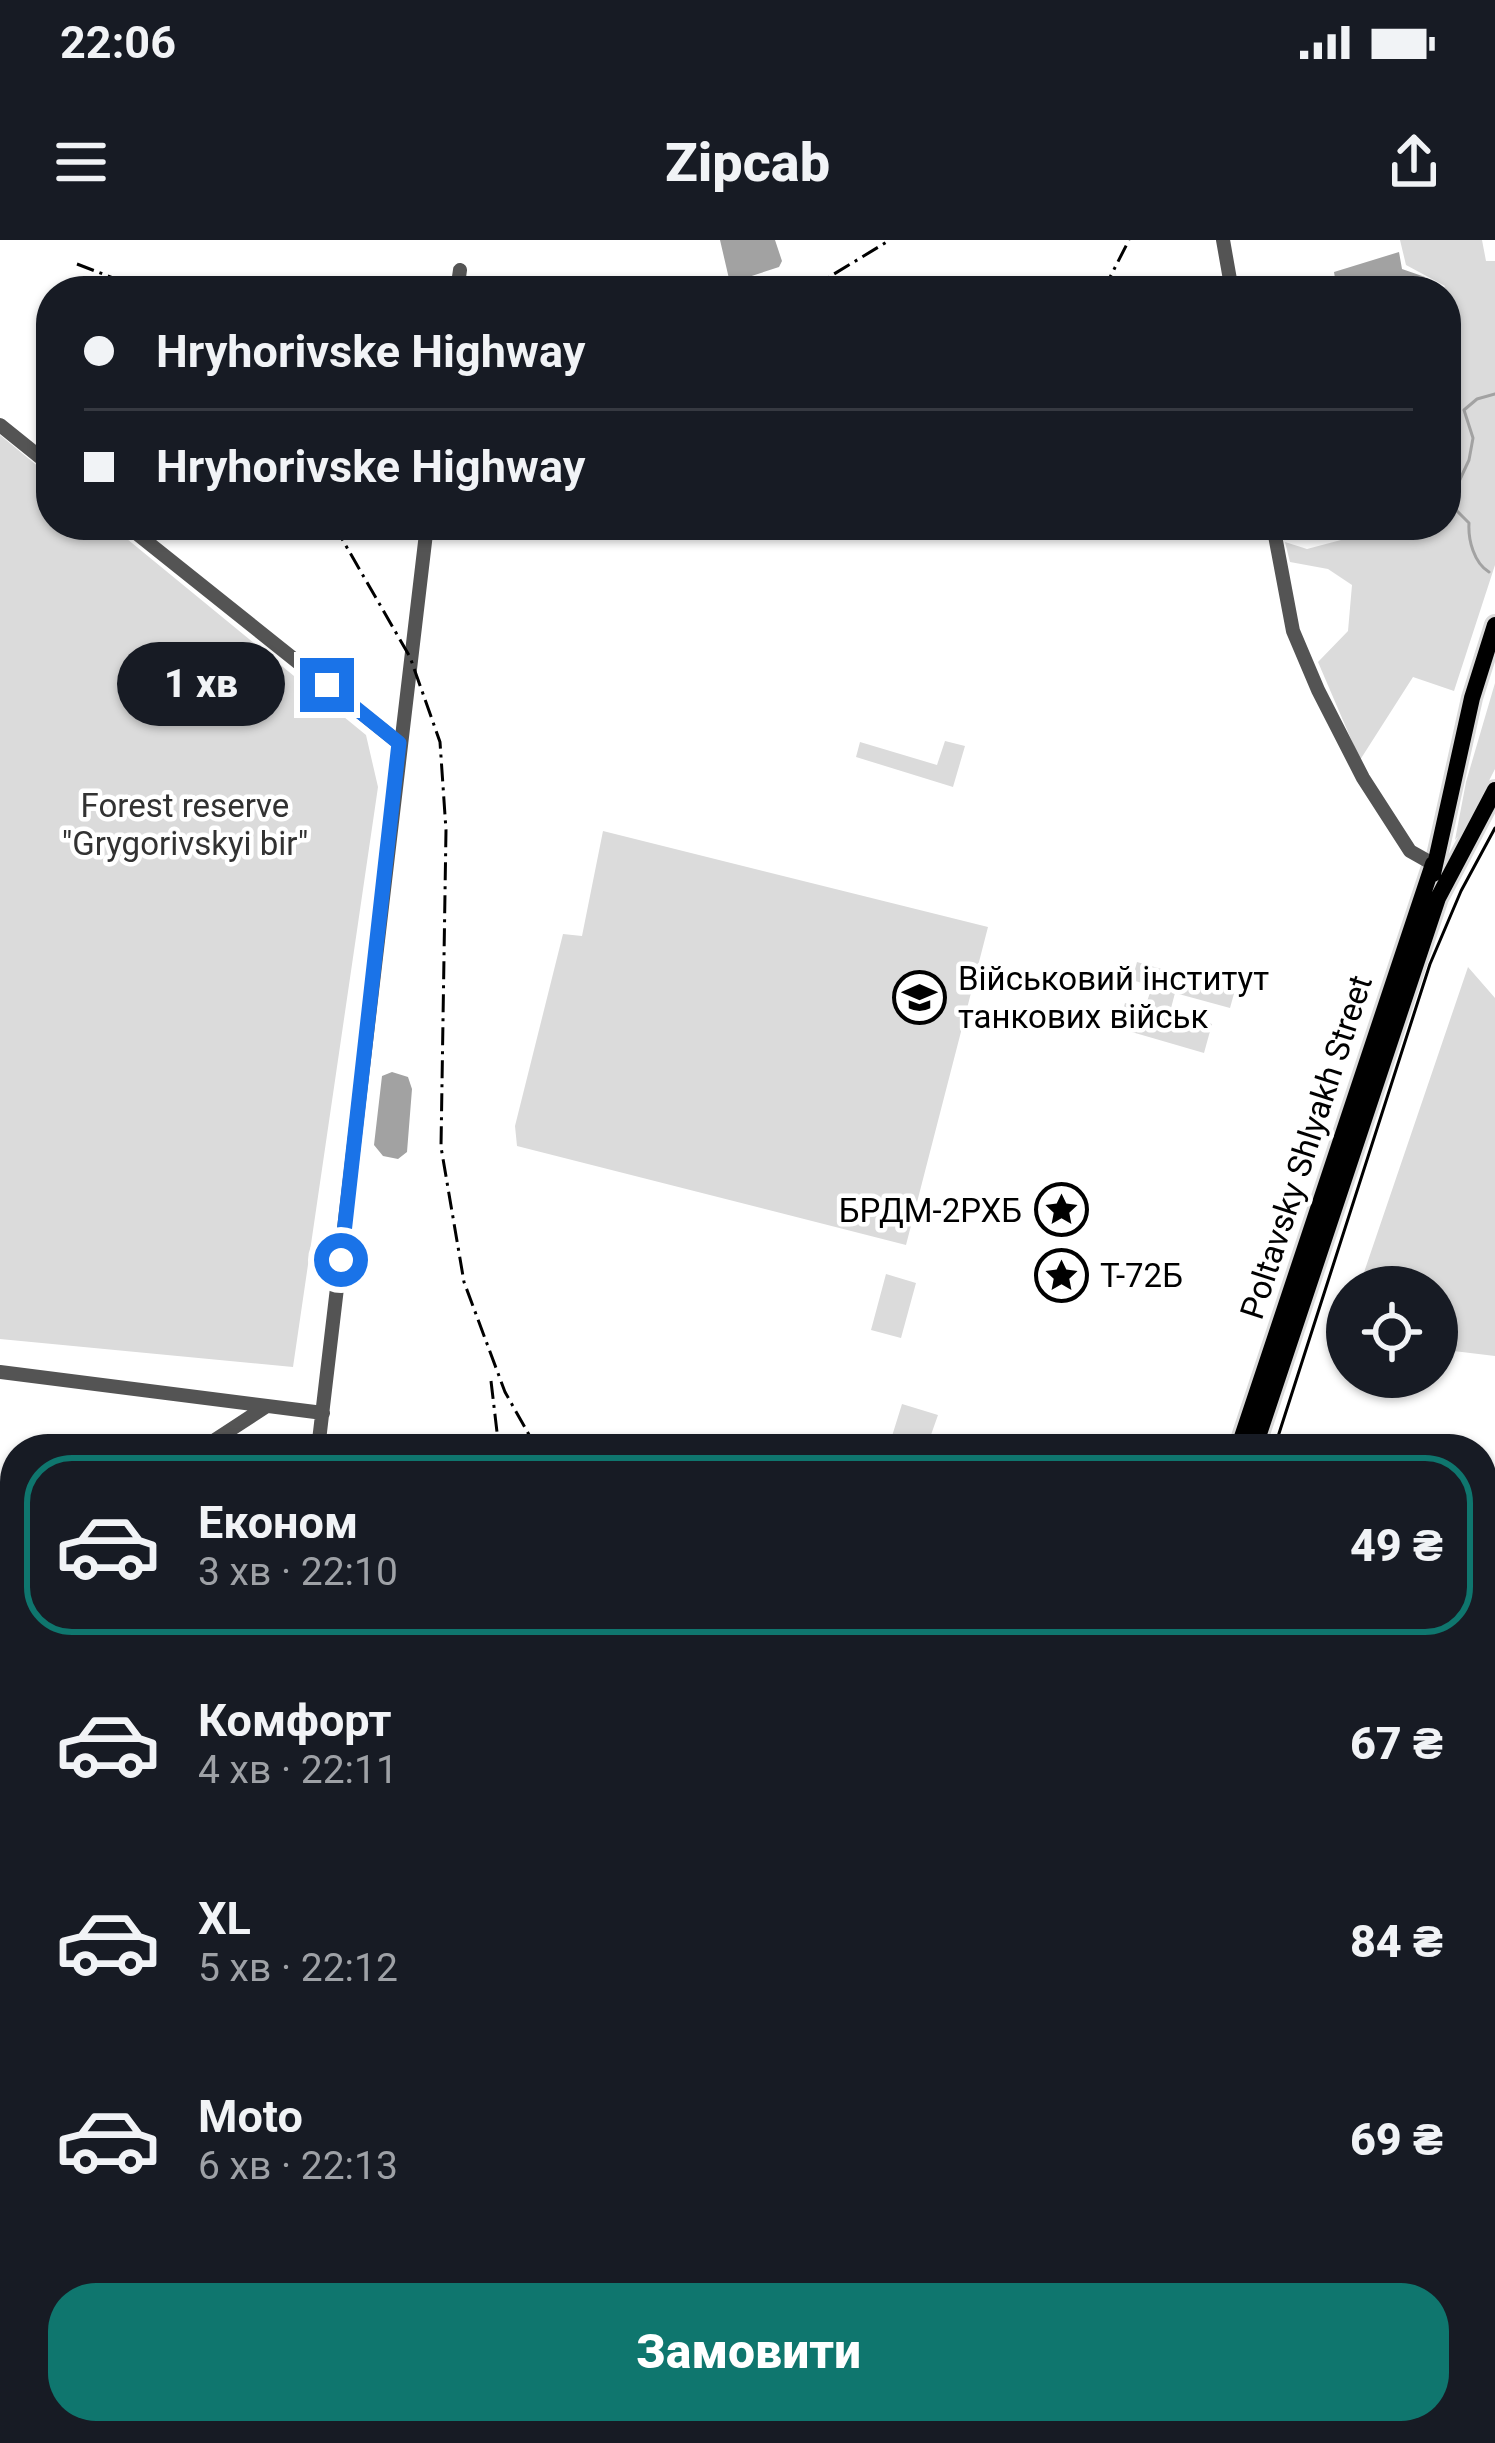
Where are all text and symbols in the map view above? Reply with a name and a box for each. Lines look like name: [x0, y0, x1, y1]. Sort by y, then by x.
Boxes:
text: 22:06: [60, 16, 176, 69]
icon: menu: [48, 129, 114, 195]
icon: share: [1381, 129, 1447, 195]
text: Zipcab: [665, 131, 830, 194]
text: Hryhorivske Highway: [156, 325, 585, 378]
text: Hryhorivske Highway: [156, 440, 585, 493]
callout: 1 хв: [117, 643, 285, 727]
route end: [300, 658, 354, 712]
text: 1 хв: [164, 661, 238, 707]
park label: Forest reserve "Grygorivskyi bir": [62, 786, 308, 863]
place label: Військовий інститут танкових військ: [958, 959, 1269, 1036]
school or university icon: Військовий інститут танкових військ: [891, 969, 947, 1025]
street label: Poltavsky Shlyakh Street: [1232, 970, 1380, 1324]
place icon: БРДМ-2РХБ: [1033, 1182, 1089, 1238]
place label: БРДМ-2РХБ: [839, 1191, 1022, 1230]
route start: [314, 1233, 368, 1287]
place icon: Т-72Б: [1033, 1247, 1089, 1303]
place label: Т-72Б: [1100, 1256, 1183, 1295]
map controls: [1326, 1266, 1458, 1398]
button: locate: [1326, 1266, 1458, 1398]
icon: car: [54, 1491, 162, 1599]
text: Економ: [198, 1496, 358, 1549]
text: 49 ₴: [1350, 1519, 1443, 1572]
text: 3 хв · 22:10: [198, 1549, 398, 1595]
icon: car: [54, 1689, 162, 1797]
text: Комфорт: [198, 1694, 391, 1747]
text: 67 ₴: [1350, 1717, 1443, 1770]
text: 4 хв · 22:11: [198, 1747, 398, 1793]
icon: car: [54, 1887, 162, 1995]
text: XL: [198, 1892, 251, 1945]
text: 84 ₴: [1350, 1915, 1443, 1968]
text: 5 хв · 22:12: [198, 1945, 398, 1991]
icon: car: [54, 2085, 162, 2193]
text: Moto: [198, 2090, 303, 2143]
text: 69 ₴: [1350, 2113, 1443, 2166]
text: 6 хв · 22:13: [198, 2143, 398, 2189]
button: Замовити: [48, 2283, 1449, 2421]

